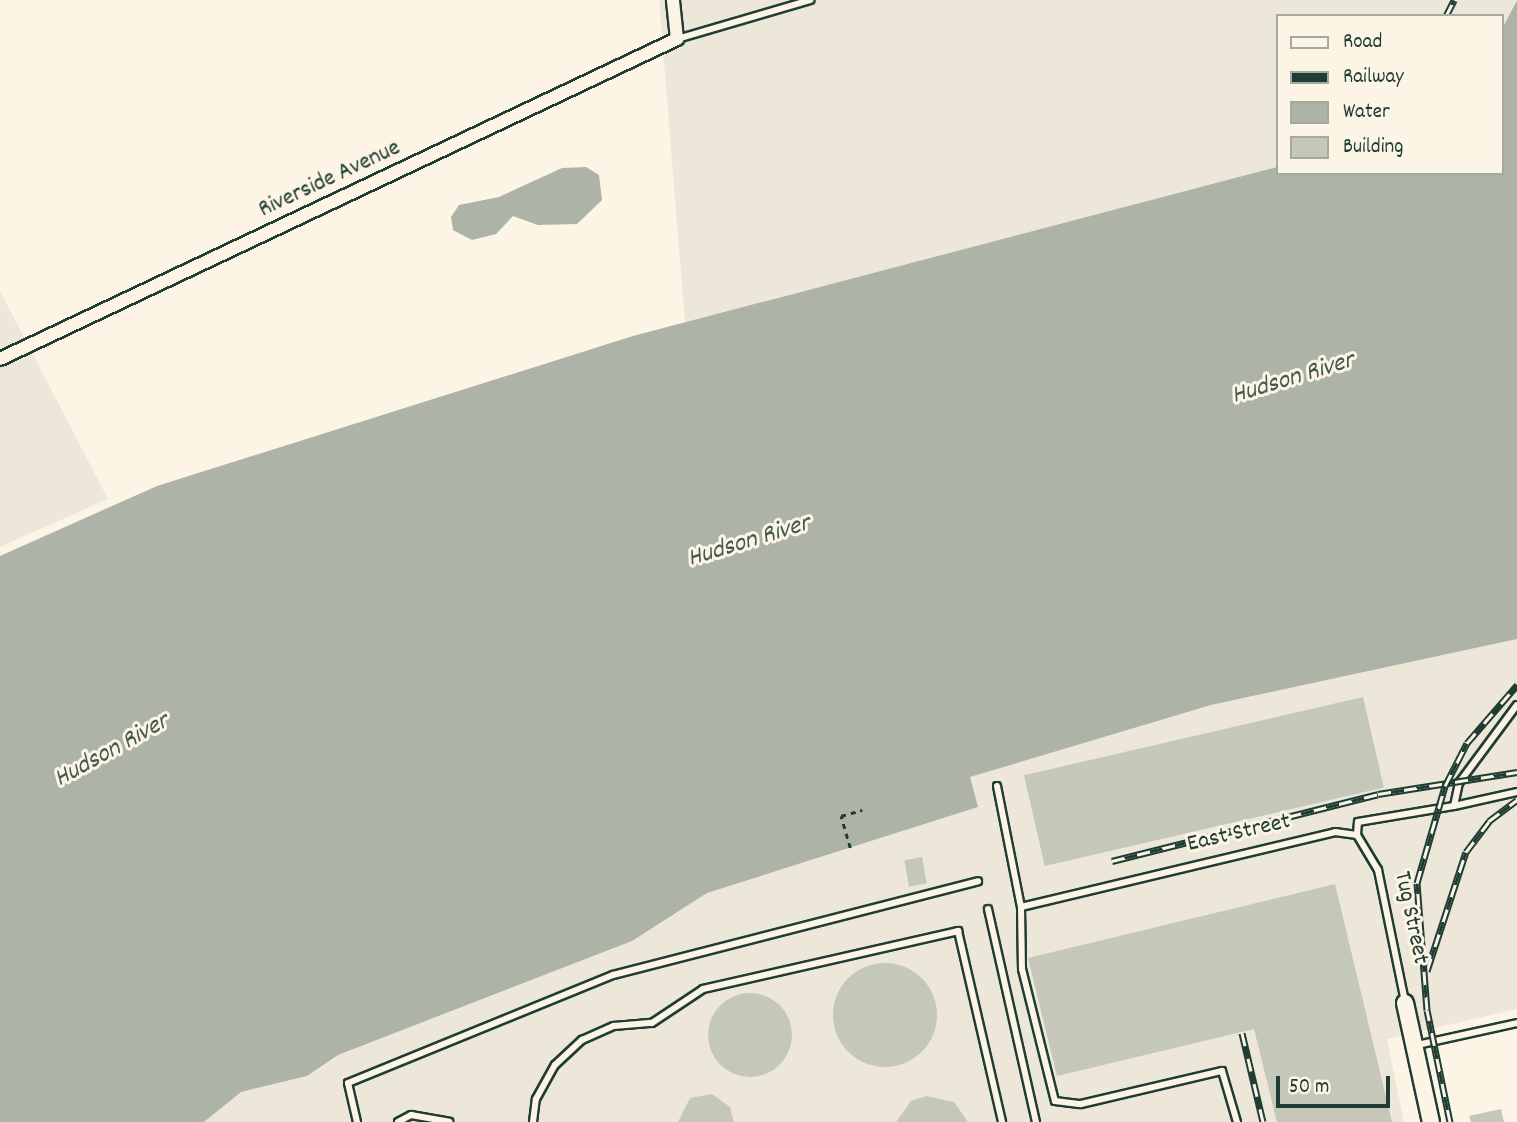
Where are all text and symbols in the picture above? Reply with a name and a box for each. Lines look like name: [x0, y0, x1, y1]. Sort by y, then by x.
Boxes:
legend: [1276, 14, 1503, 175]
text: Road: [1343, 28, 1382, 58]
text: Railway: [1343, 63, 1404, 93]
text: Water: [1343, 98, 1390, 128]
text: Building: [1343, 133, 1403, 163]
street label: Riverside Avenue: [255, 135, 405, 225]
water label: Hudson River: [1228, 346, 1358, 412]
water label: Hudson River: [684, 509, 814, 575]
water label: Hudson River: [49, 707, 175, 795]
street label: East Street: [1185, 808, 1293, 860]
street label: Tug Street: [1386, 869, 1434, 967]
scale bar: [1279, 1062, 1393, 1106]
text: 50 m: [1289, 1073, 1329, 1103]

